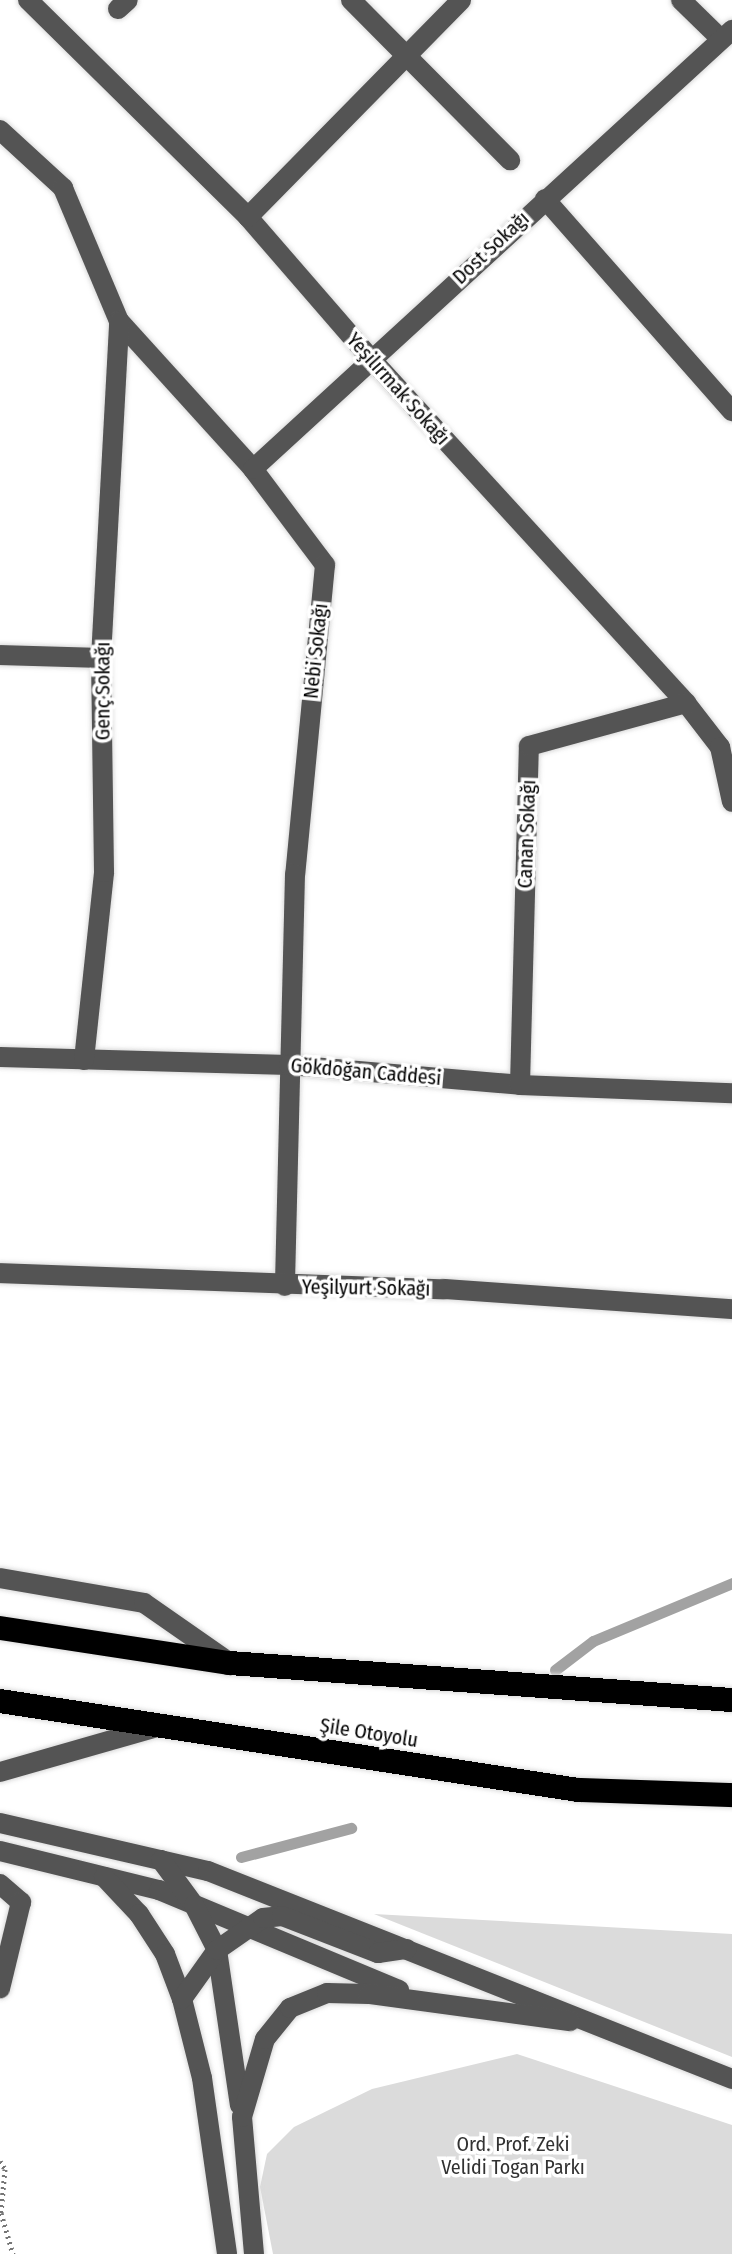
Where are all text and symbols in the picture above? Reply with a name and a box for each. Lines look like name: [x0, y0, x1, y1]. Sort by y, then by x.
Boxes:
street label: Dost Sokağı: [448, 207, 534, 289]
street label: Yeşilırmak Sokağı: [341, 328, 455, 450]
street label: Nebi Sokağı: [299, 602, 333, 700]
street label: Genç Sokağı: [91, 642, 115, 740]
street label: Canan Sokağı: [513, 779, 541, 889]
street label: Gökdoğan Caddesi: [290, 1053, 442, 1091]
street label: Yeşilyurt Sokağı: [302, 1275, 430, 1301]
street label: Şile Otoyolu: [318, 1713, 420, 1753]
park label: Ord. Prof. Zeki Velidi Togan Parkı: [441, 2132, 585, 2179]

